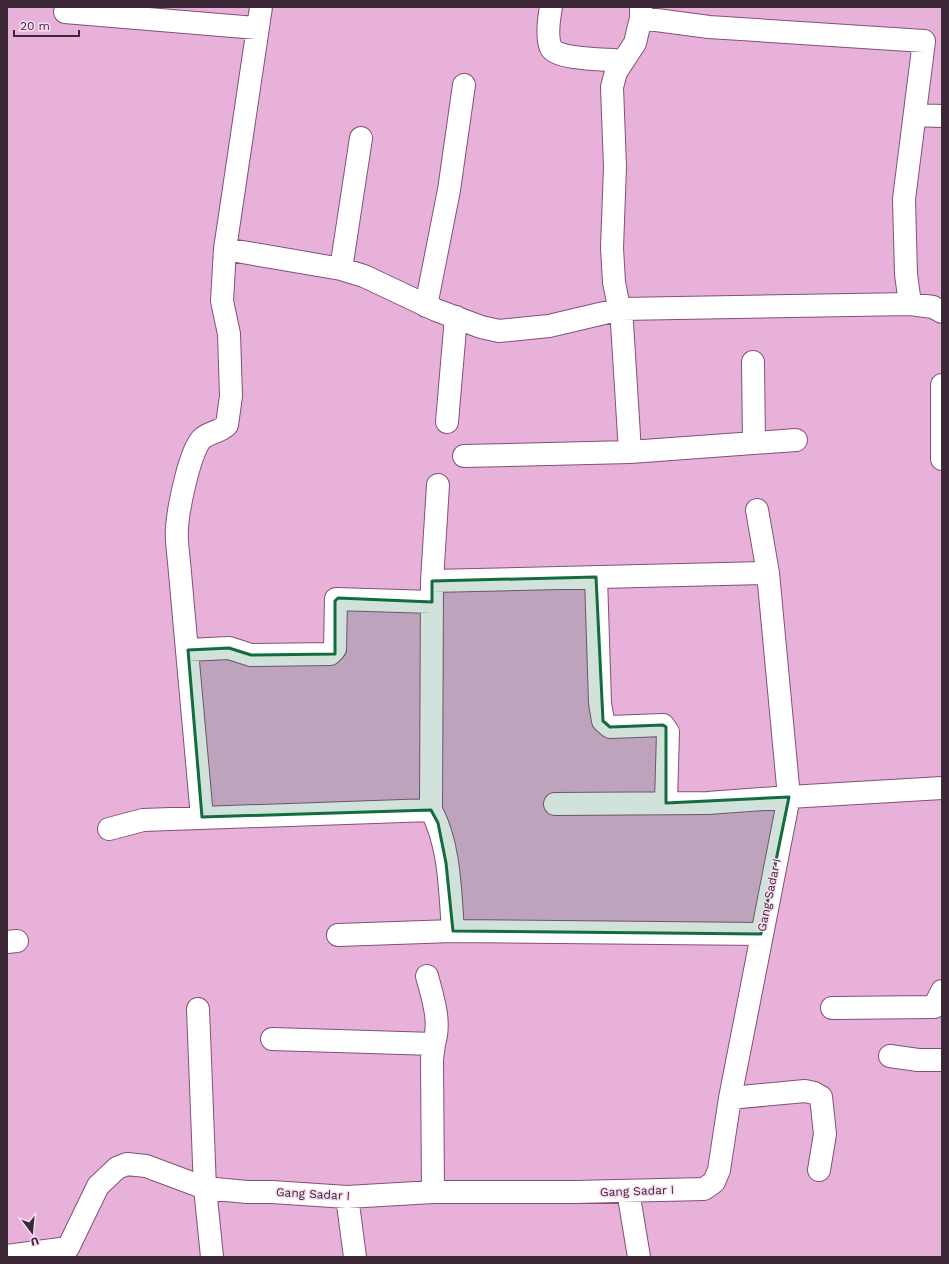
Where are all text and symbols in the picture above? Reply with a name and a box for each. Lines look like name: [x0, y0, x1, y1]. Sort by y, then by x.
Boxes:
scale bar: [14, 12, 79, 38]
text: 20 m: [20, 19, 50, 33]
street label: Gang Sadar I: [754, 857, 784, 933]
street label: Gang Sadar I: [600, 1183, 674, 1199]
street label: Gang Sadar I: [276, 1185, 350, 1203]
north arrow: [12, 1212, 52, 1252]
text: U: [29, 1234, 40, 1249]

